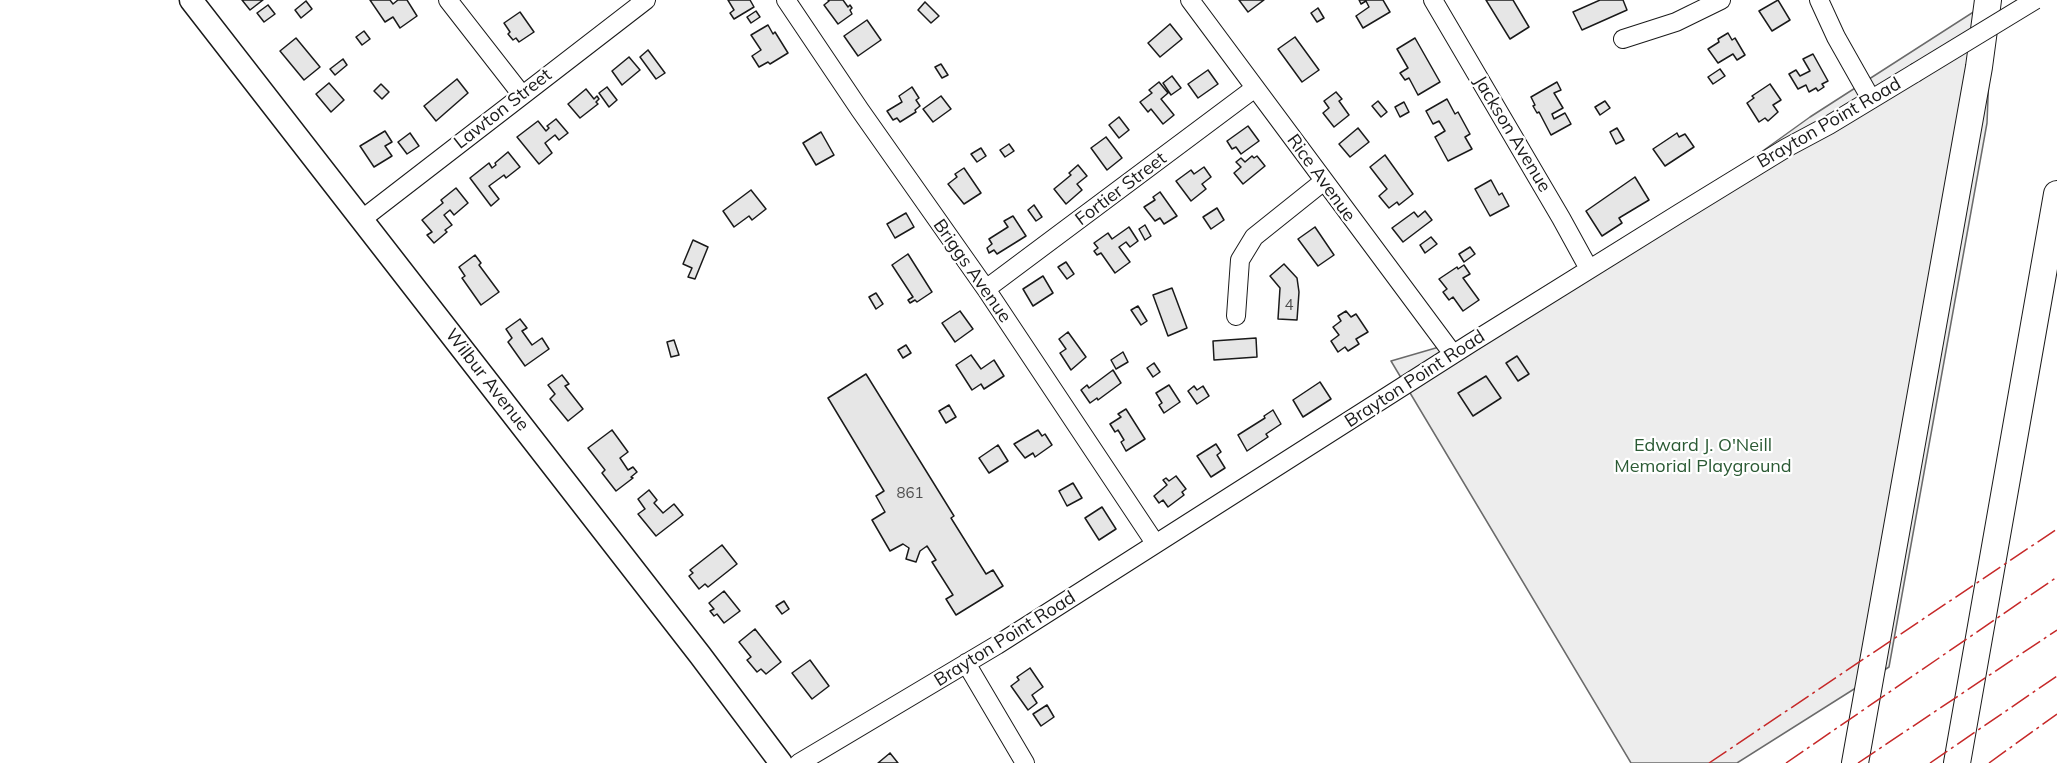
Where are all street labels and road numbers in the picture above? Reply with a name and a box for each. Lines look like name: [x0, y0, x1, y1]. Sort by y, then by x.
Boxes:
street label: Lawton Street: [450, 64, 556, 154]
street label: Jackson Avenue: [1469, 72, 1555, 196]
street label: Brayton Point Road: [1753, 73, 1905, 173]
street label: Rice Avenue: [1282, 130, 1360, 226]
street label: Fortier Street: [1071, 148, 1171, 230]
street label: Briggs Avenue: [928, 215, 1016, 327]
street label: Wilbur Avenue: [440, 325, 534, 435]
street label: Brayton Point Road: [1341, 326, 1489, 432]
street label: Brayton Point Road: [930, 587, 1080, 691]

